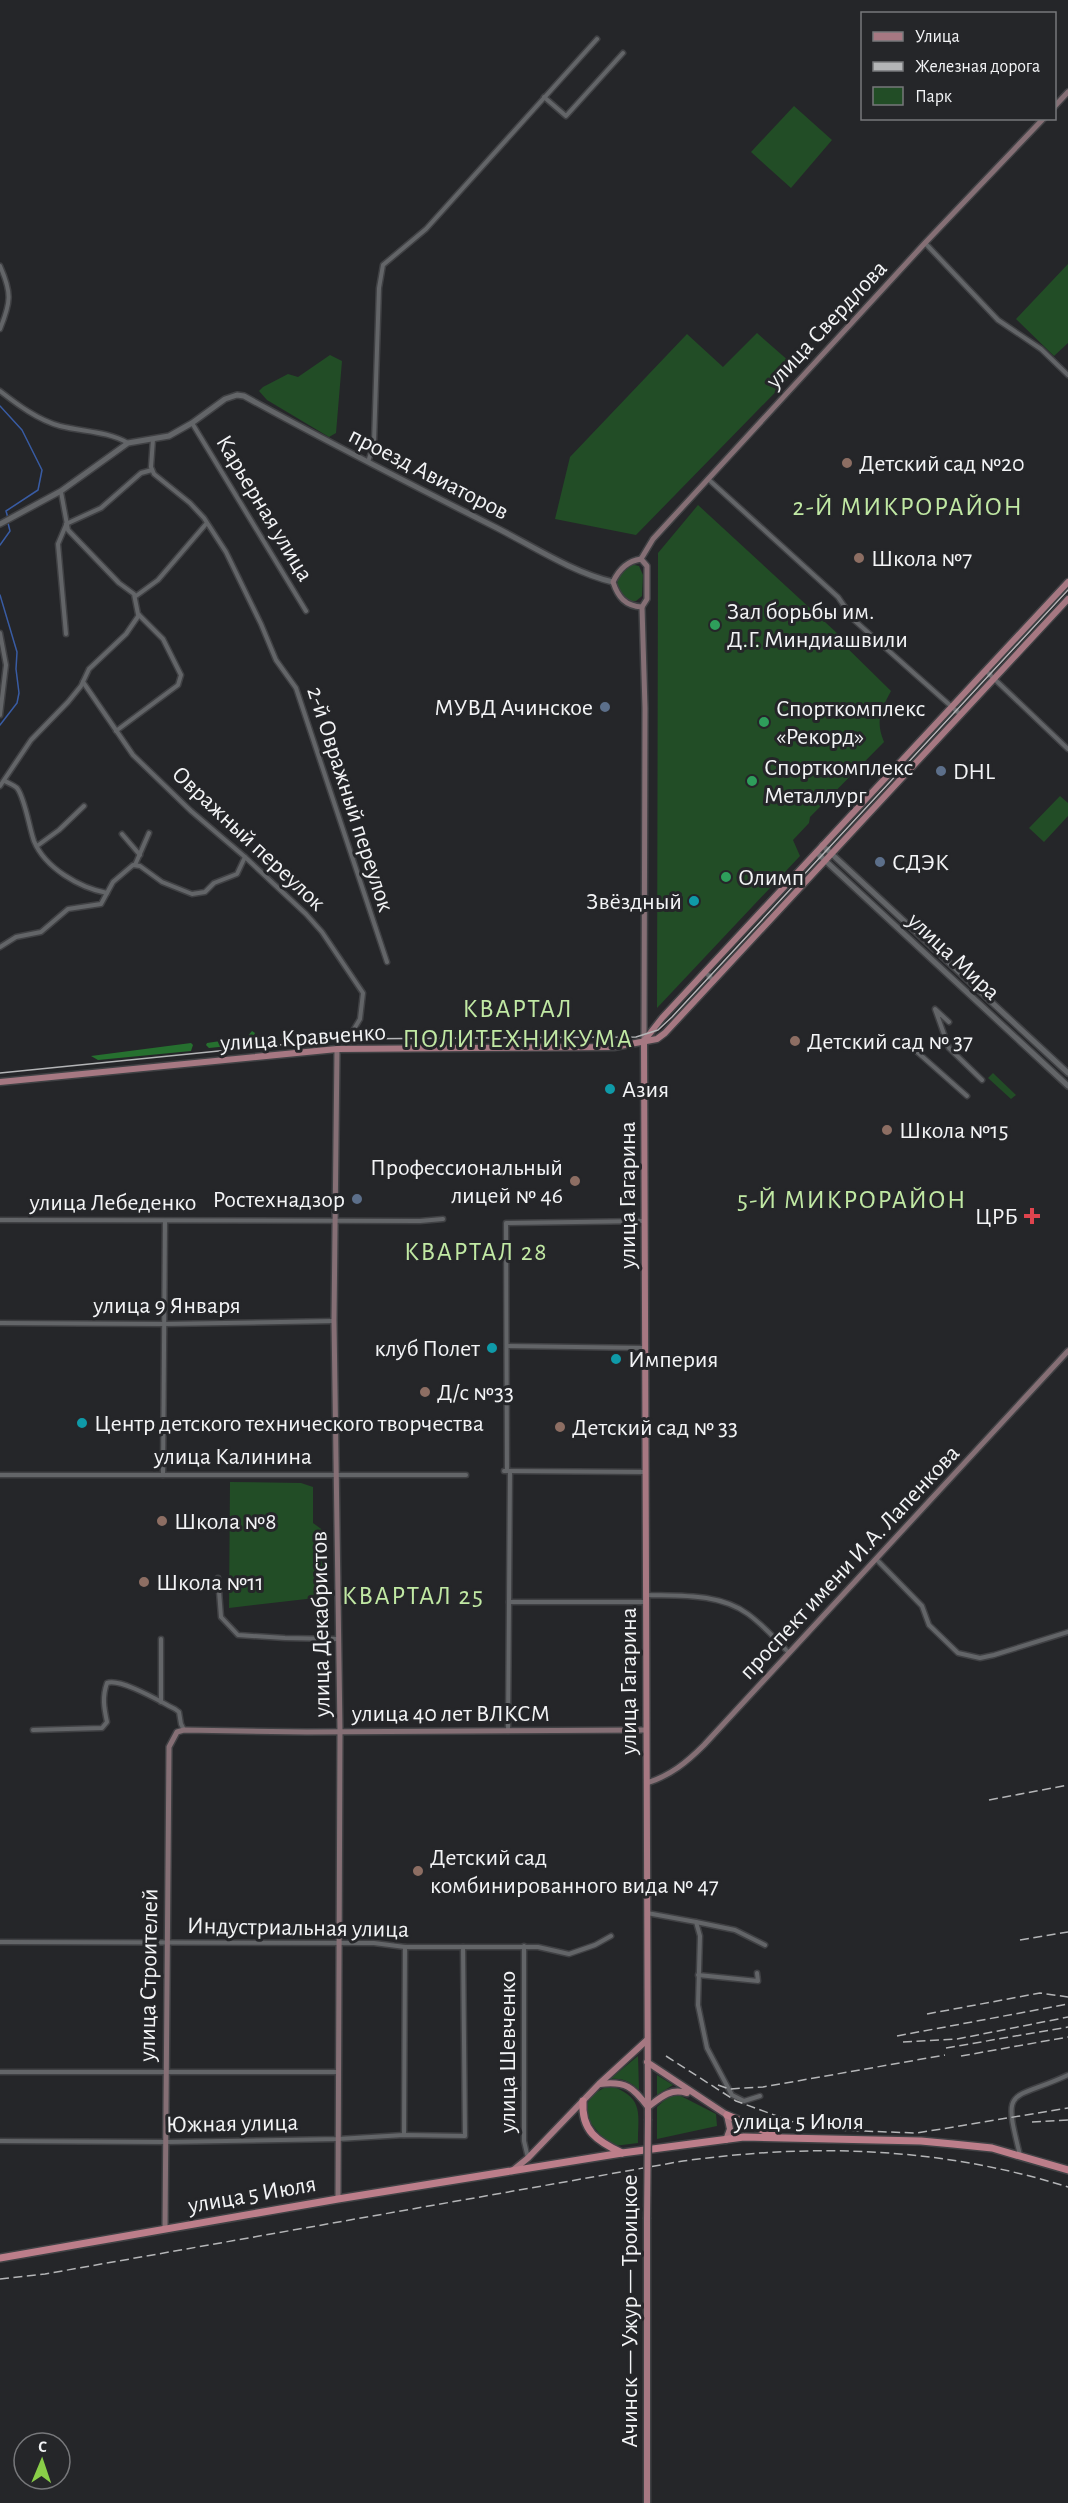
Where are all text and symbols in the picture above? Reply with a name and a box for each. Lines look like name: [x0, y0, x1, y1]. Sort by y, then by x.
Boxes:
legend: [861, 12, 1056, 120]
text: Улица: [915, 28, 960, 46]
text: Железная дорога: [915, 58, 1040, 76]
text: Парк: [915, 88, 953, 106]
street label: улица Свердлова: [761, 256, 892, 394]
street label: проезд Авиаторов: [345, 423, 512, 525]
street label: Карьерная улица: [211, 431, 317, 586]
place label: Детский сад №20: [859, 452, 1025, 476]
marker: Детский сад №20: [840, 456, 854, 470]
district label: 2-Й МИКРОРАЙОН: [793, 494, 1023, 520]
place label: Школа №7: [871, 547, 972, 571]
marker: Школа №7: [852, 551, 866, 565]
place label: Зал борьбы им. Д.Г. Миндиашвили: [727, 600, 908, 652]
marker: Зал борьбы им. Д.Г. Миндиашвили: [708, 618, 722, 632]
street label: 2-й Овражный переулок: [302, 684, 398, 915]
place label: МУВД Ачинское: [434, 696, 593, 720]
place label: Спорткомплекс «Рекорд»: [776, 697, 925, 749]
marker: МУВД Ачинское: [598, 700, 612, 714]
marker: Спорткомплекс «Рекорд»: [757, 715, 771, 729]
place label: Спорткомплекс Металлург: [764, 756, 913, 808]
place label: DHL: [953, 760, 995, 784]
street label: Овражный переулок: [167, 762, 330, 916]
marker: DHL: [934, 764, 948, 778]
marker: Спорткомплекс Металлург: [745, 774, 759, 788]
place label: СДЭК: [892, 851, 949, 875]
marker: СДЭК: [873, 855, 887, 869]
place label: Олимп: [738, 866, 804, 890]
marker: Олимп: [719, 870, 733, 884]
place label: Звёздный: [586, 890, 682, 914]
marker: Звёздный: [687, 894, 701, 908]
street label: улица Мира: [902, 908, 1004, 1005]
district label: КВАРТАЛ ПОЛИТЕХНИКУМА: [402, 996, 634, 1052]
street label: улица Кравченко: [219, 1020, 387, 1056]
place label: Детский сад № 37: [807, 1030, 973, 1054]
marker: Детский сад № 37: [788, 1034, 802, 1048]
place label: Азия: [622, 1078, 669, 1102]
marker: Азия: [603, 1082, 617, 1096]
place label: Школа №15: [899, 1119, 1009, 1143]
street label: улица Гагарина: [616, 1121, 640, 1270]
marker: Школа №15: [880, 1123, 894, 1137]
place label: Профессиональный лицей № 46: [370, 1156, 563, 1208]
marker: Профессиональный лицей № 46: [568, 1174, 582, 1188]
district label: 5-Й МИКРОРАЙОН: [737, 1187, 967, 1213]
place label: Ростехнадзор: [213, 1188, 345, 1212]
street label: улица Лебеденко: [29, 1191, 196, 1215]
marker: Ростехнадзор: [350, 1192, 364, 1206]
place label: ЦРБ: [975, 1205, 1018, 1229]
marker: ЦРБ: [1023, 1207, 1041, 1225]
district label: КВАРТАЛ 28: [404, 1239, 548, 1265]
street label: улица 9 Января: [92, 1294, 241, 1318]
place label: клуб Полет: [374, 1337, 480, 1361]
marker: клуб Полет: [485, 1341, 499, 1355]
place label: Империя: [628, 1348, 718, 1372]
marker: Империя: [609, 1352, 623, 1366]
place label: Д/с №33: [437, 1381, 514, 1405]
marker: Д/с №33: [418, 1385, 432, 1399]
place label: Центр детского технического творчества: [94, 1412, 484, 1436]
marker: Центр детского технического творчества: [75, 1416, 89, 1430]
place label: Детский сад № 33: [572, 1416, 738, 1440]
marker: Детский сад № 33: [553, 1420, 567, 1434]
street label: проспект имени И.А. Лапенкова: [735, 1441, 964, 1684]
street label: улица Калинина: [153, 1445, 312, 1469]
place label: Школа №8: [174, 1510, 277, 1534]
marker: Школа №8: [155, 1514, 169, 1528]
street label: улица Декабристов: [307, 1531, 335, 1718]
place label: Школа №11: [156, 1571, 264, 1595]
marker: Школа №11: [137, 1575, 151, 1589]
district label: КВАРТАЛ 25: [342, 1583, 484, 1609]
street label: улица Гагарина: [617, 1607, 641, 1756]
street label: улица 40 лет ВЛКСМ: [351, 1702, 550, 1726]
place label: Детский сад комбинированного вида № 47: [430, 1846, 719, 1898]
marker: Детский сад комбинированного вида № 47: [411, 1864, 425, 1878]
street label: улица Строителей: [135, 1888, 163, 2063]
street label: Индустриальная улица: [187, 1914, 409, 1942]
street label: улица Шевченко: [496, 1971, 520, 2134]
street label: улица 5 Июля: [733, 2110, 864, 2134]
street label: Южная улица: [166, 2111, 298, 2137]
street label: улица 5 Июля: [185, 2172, 318, 2218]
street label: Ачинск — Ужур — Троицкое: [618, 2174, 642, 2448]
north arrow: [12, 2431, 72, 2491]
text: С: [38, 2439, 47, 2455]

